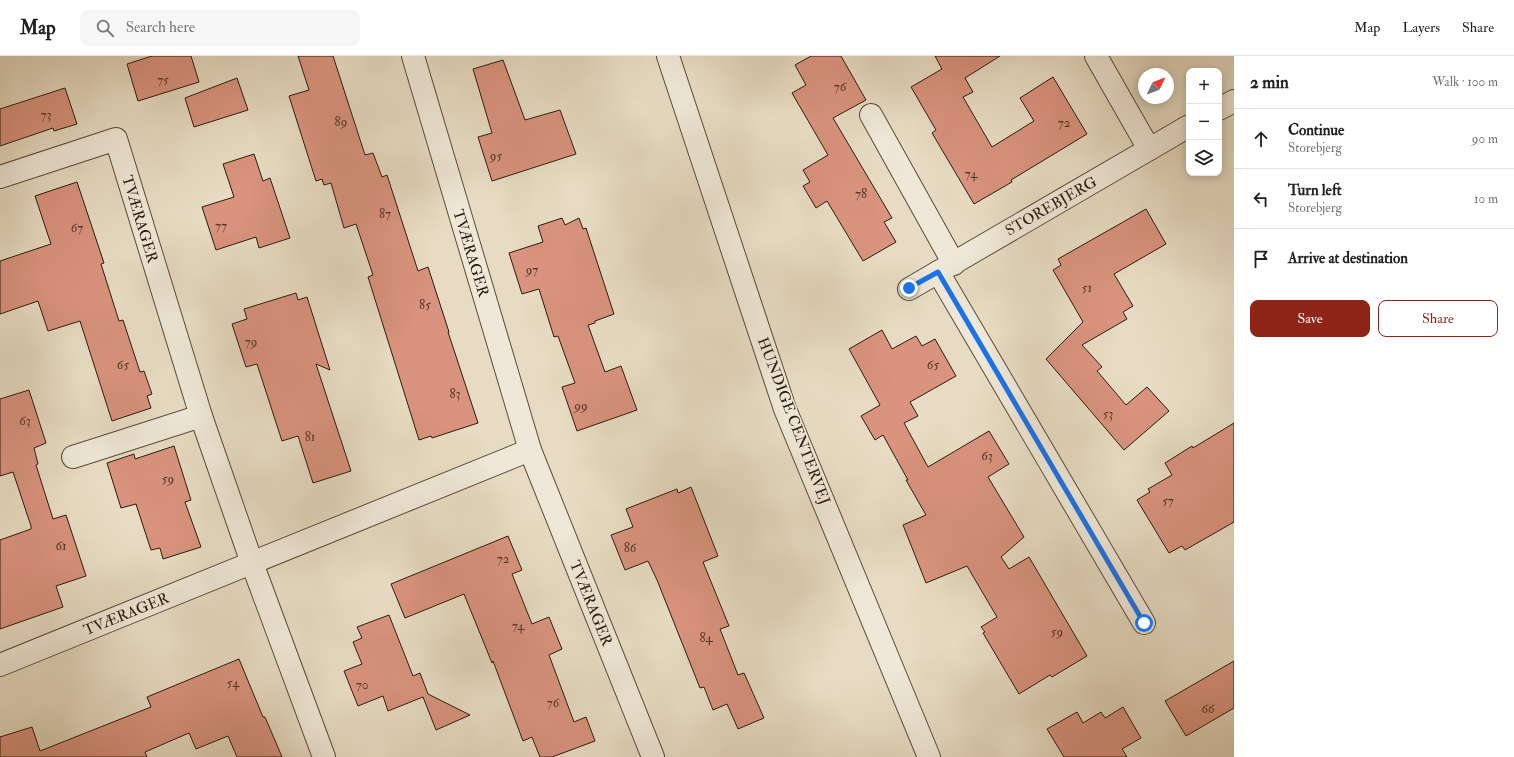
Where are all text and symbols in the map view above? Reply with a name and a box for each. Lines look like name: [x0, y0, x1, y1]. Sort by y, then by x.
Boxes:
search box: [80, 10, 360, 46]
text: Map: [20, 16, 56, 40]
icon: search: [94, 17, 116, 39]
text: Search here: [126, 18, 195, 37]
text: Map: [1354, 19, 1380, 36]
text: Layers: [1402, 19, 1440, 36]
text: Share: [1462, 19, 1494, 36]
north arrow: [1138, 68, 1174, 104]
map controls: [1186, 68, 1222, 176]
button: +: [1186, 68, 1222, 104]
house number: 75: [157, 72, 169, 88]
text: 2 min: [1250, 72, 1289, 93]
text: Walk · 100 m: [1432, 74, 1498, 90]
house number: 76: [834, 79, 848, 95]
button: −: [1186, 104, 1222, 140]
house number: 73: [41, 107, 51, 123]
house number: 89: [335, 114, 347, 130]
house number: 72: [1058, 115, 1071, 131]
text: Continue: [1288, 121, 1344, 140]
icon: ahead: [1250, 128, 1272, 150]
text: 90 m: [1472, 131, 1498, 147]
button: layers: [1186, 140, 1222, 176]
text: Storebjerg: [1288, 140, 1342, 156]
house number: 95: [489, 148, 502, 164]
house number: 74: [965, 166, 978, 182]
street label: STOREBJERG: [1002, 172, 1101, 241]
street label: TVÆRAGER: [117, 173, 162, 266]
text: Turn left: [1288, 181, 1342, 200]
house number: 78: [855, 186, 867, 202]
icon: left: [1250, 188, 1272, 210]
text: 10 m: [1474, 191, 1498, 207]
text: Storebjerg: [1288, 200, 1342, 216]
house number: 87: [379, 206, 391, 222]
street label: TVÆRAGER: [448, 207, 493, 300]
house number: 77: [215, 218, 227, 234]
house number: 67: [71, 220, 83, 236]
icon: arrive: [1250, 248, 1272, 270]
text: Arrive at destination: [1288, 249, 1408, 268]
house number: 97: [525, 262, 538, 278]
route end: [900, 279, 918, 297]
house number: 51: [1082, 280, 1093, 296]
house number: 85: [419, 297, 431, 313]
button: Save: [1250, 300, 1370, 337]
button: Share: [1378, 300, 1498, 337]
house number: 79: [245, 334, 257, 350]
street label: HUNDIGE CENTERVEJ: [752, 335, 834, 508]
house number: 65: [117, 357, 129, 373]
house number: 65: [927, 357, 939, 373]
house number: 83: [449, 386, 461, 402]
house number: 99: [573, 398, 588, 414]
house number: 53: [1103, 406, 1113, 422]
house number: 63: [19, 413, 31, 429]
house number: 81: [305, 429, 316, 445]
house number: 63: [981, 448, 993, 464]
house number: 59: [162, 471, 174, 487]
house number: 57: [1162, 493, 1174, 509]
house number: 61: [55, 538, 67, 554]
house number: 86: [624, 540, 638, 556]
house number: 72: [497, 551, 510, 567]
street label: TVÆRAGER: [565, 558, 617, 650]
street label: TVÆRAGER: [81, 588, 173, 640]
route start: [1135, 614, 1153, 632]
house number: 74: [512, 618, 525, 634]
house number: 59: [1051, 624, 1063, 640]
house number: 84: [699, 630, 714, 646]
house number: 54: [227, 675, 240, 691]
house number: 70: [356, 677, 368, 693]
house number: 76: [547, 695, 561, 711]
house number: 66: [1201, 701, 1216, 717]

